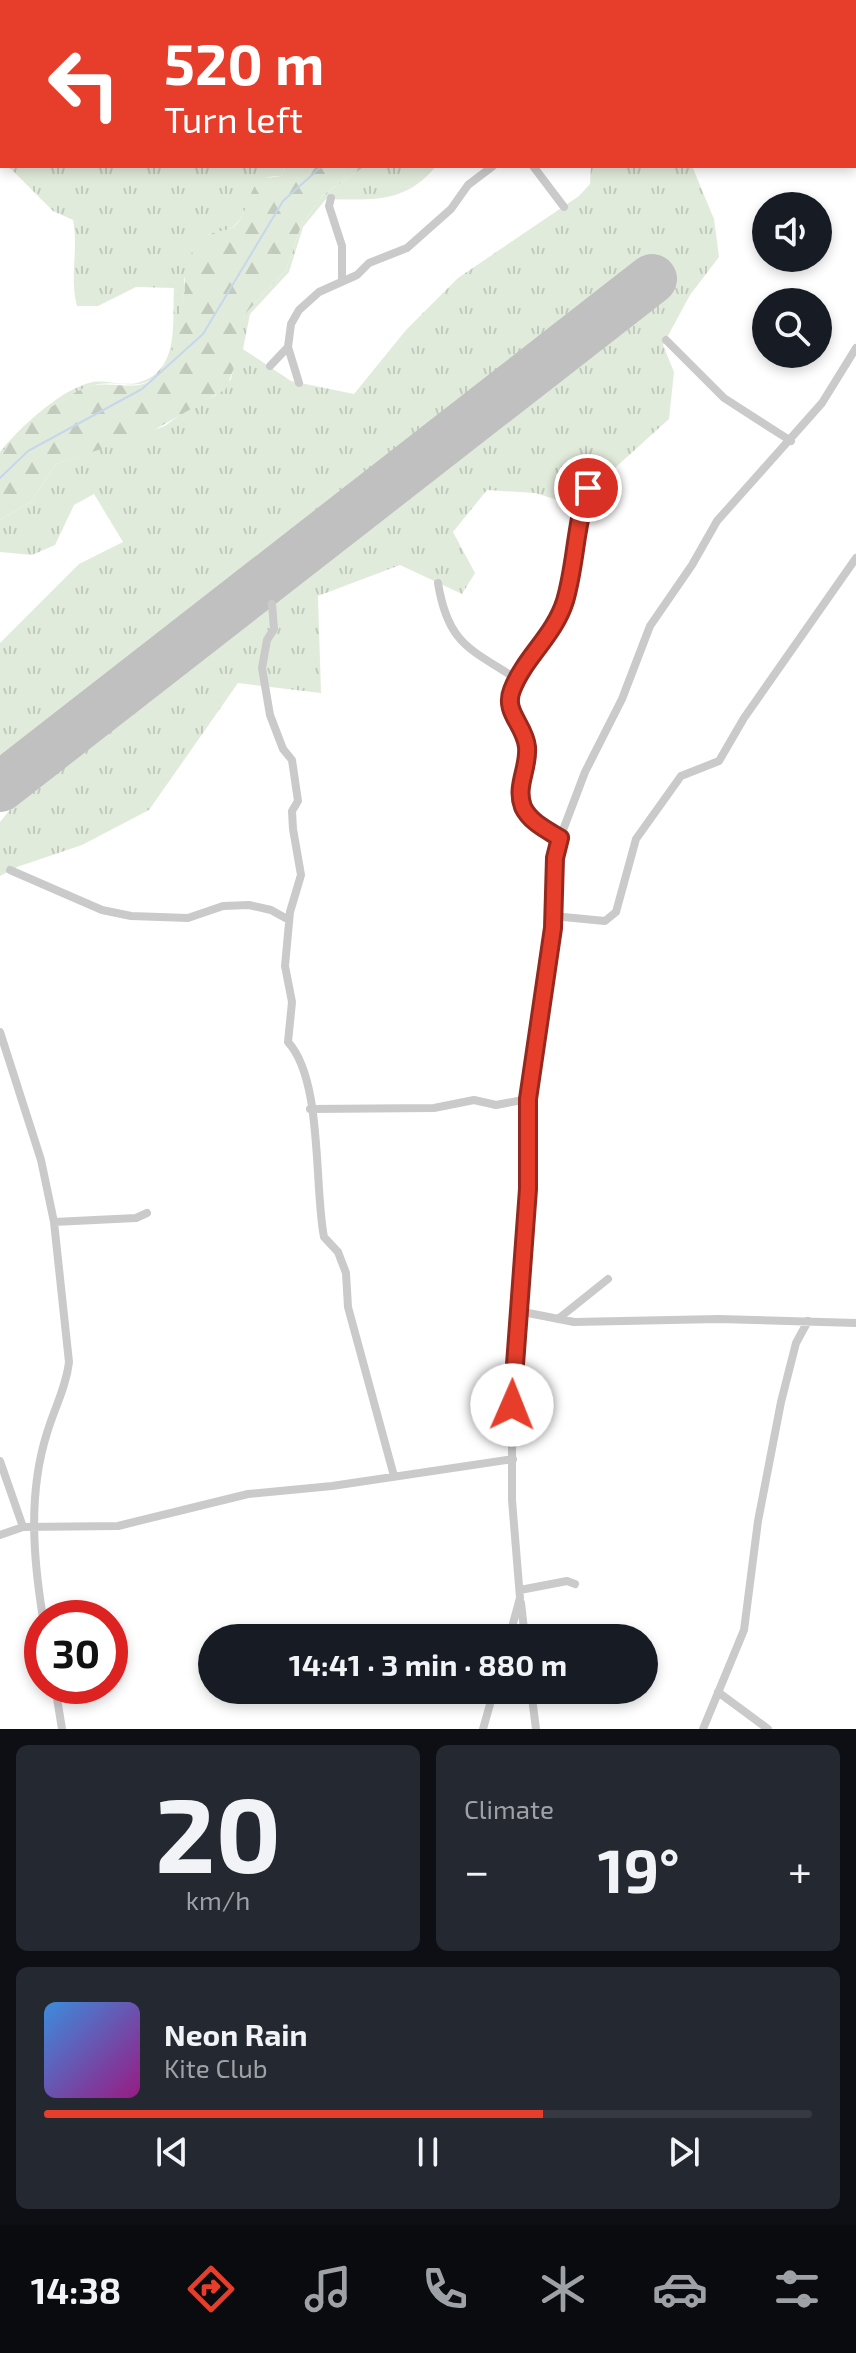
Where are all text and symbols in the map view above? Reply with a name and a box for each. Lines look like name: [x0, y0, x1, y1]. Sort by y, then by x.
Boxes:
text: 520 m: [164, 29, 324, 96]
icon: left: [32, 32, 136, 136]
text: Turn left: [164, 97, 303, 140]
map controls: [752, 192, 832, 368]
button: sound: [752, 192, 832, 272]
button: search: [752, 288, 832, 368]
pin: [554, 454, 622, 522]
icon: arrive: [566, 466, 610, 510]
position arrow: [470, 1363, 554, 1447]
speed limit sign: 30: [24, 1600, 128, 1704]
text: 14:41 · 3 min · 880 m: [289, 1646, 567, 1682]
text: 20: [155, 1769, 281, 1894]
text: Climate: [464, 1793, 554, 1824]
text: 19°: [598, 1833, 680, 1905]
text: −: [464, 1843, 490, 1896]
text: +: [788, 1843, 812, 1896]
text: km/h: [186, 1884, 250, 1915]
text: Neon Rain: [164, 2016, 308, 2052]
text: Kite Club: [164, 2052, 268, 2083]
icon: previous: [150, 2130, 194, 2174]
icon: pause: [406, 2130, 450, 2174]
icon: next: [662, 2130, 706, 2174]
icon: directions: [183, 2261, 239, 2317]
icon: music: [300, 2261, 356, 2317]
icon: phone: [417, 2261, 473, 2317]
icon: climate: [535, 2261, 591, 2317]
icon: car: [652, 2261, 708, 2317]
icon: filters: [769, 2261, 825, 2317]
text: 14:38: [31, 2268, 121, 2311]

